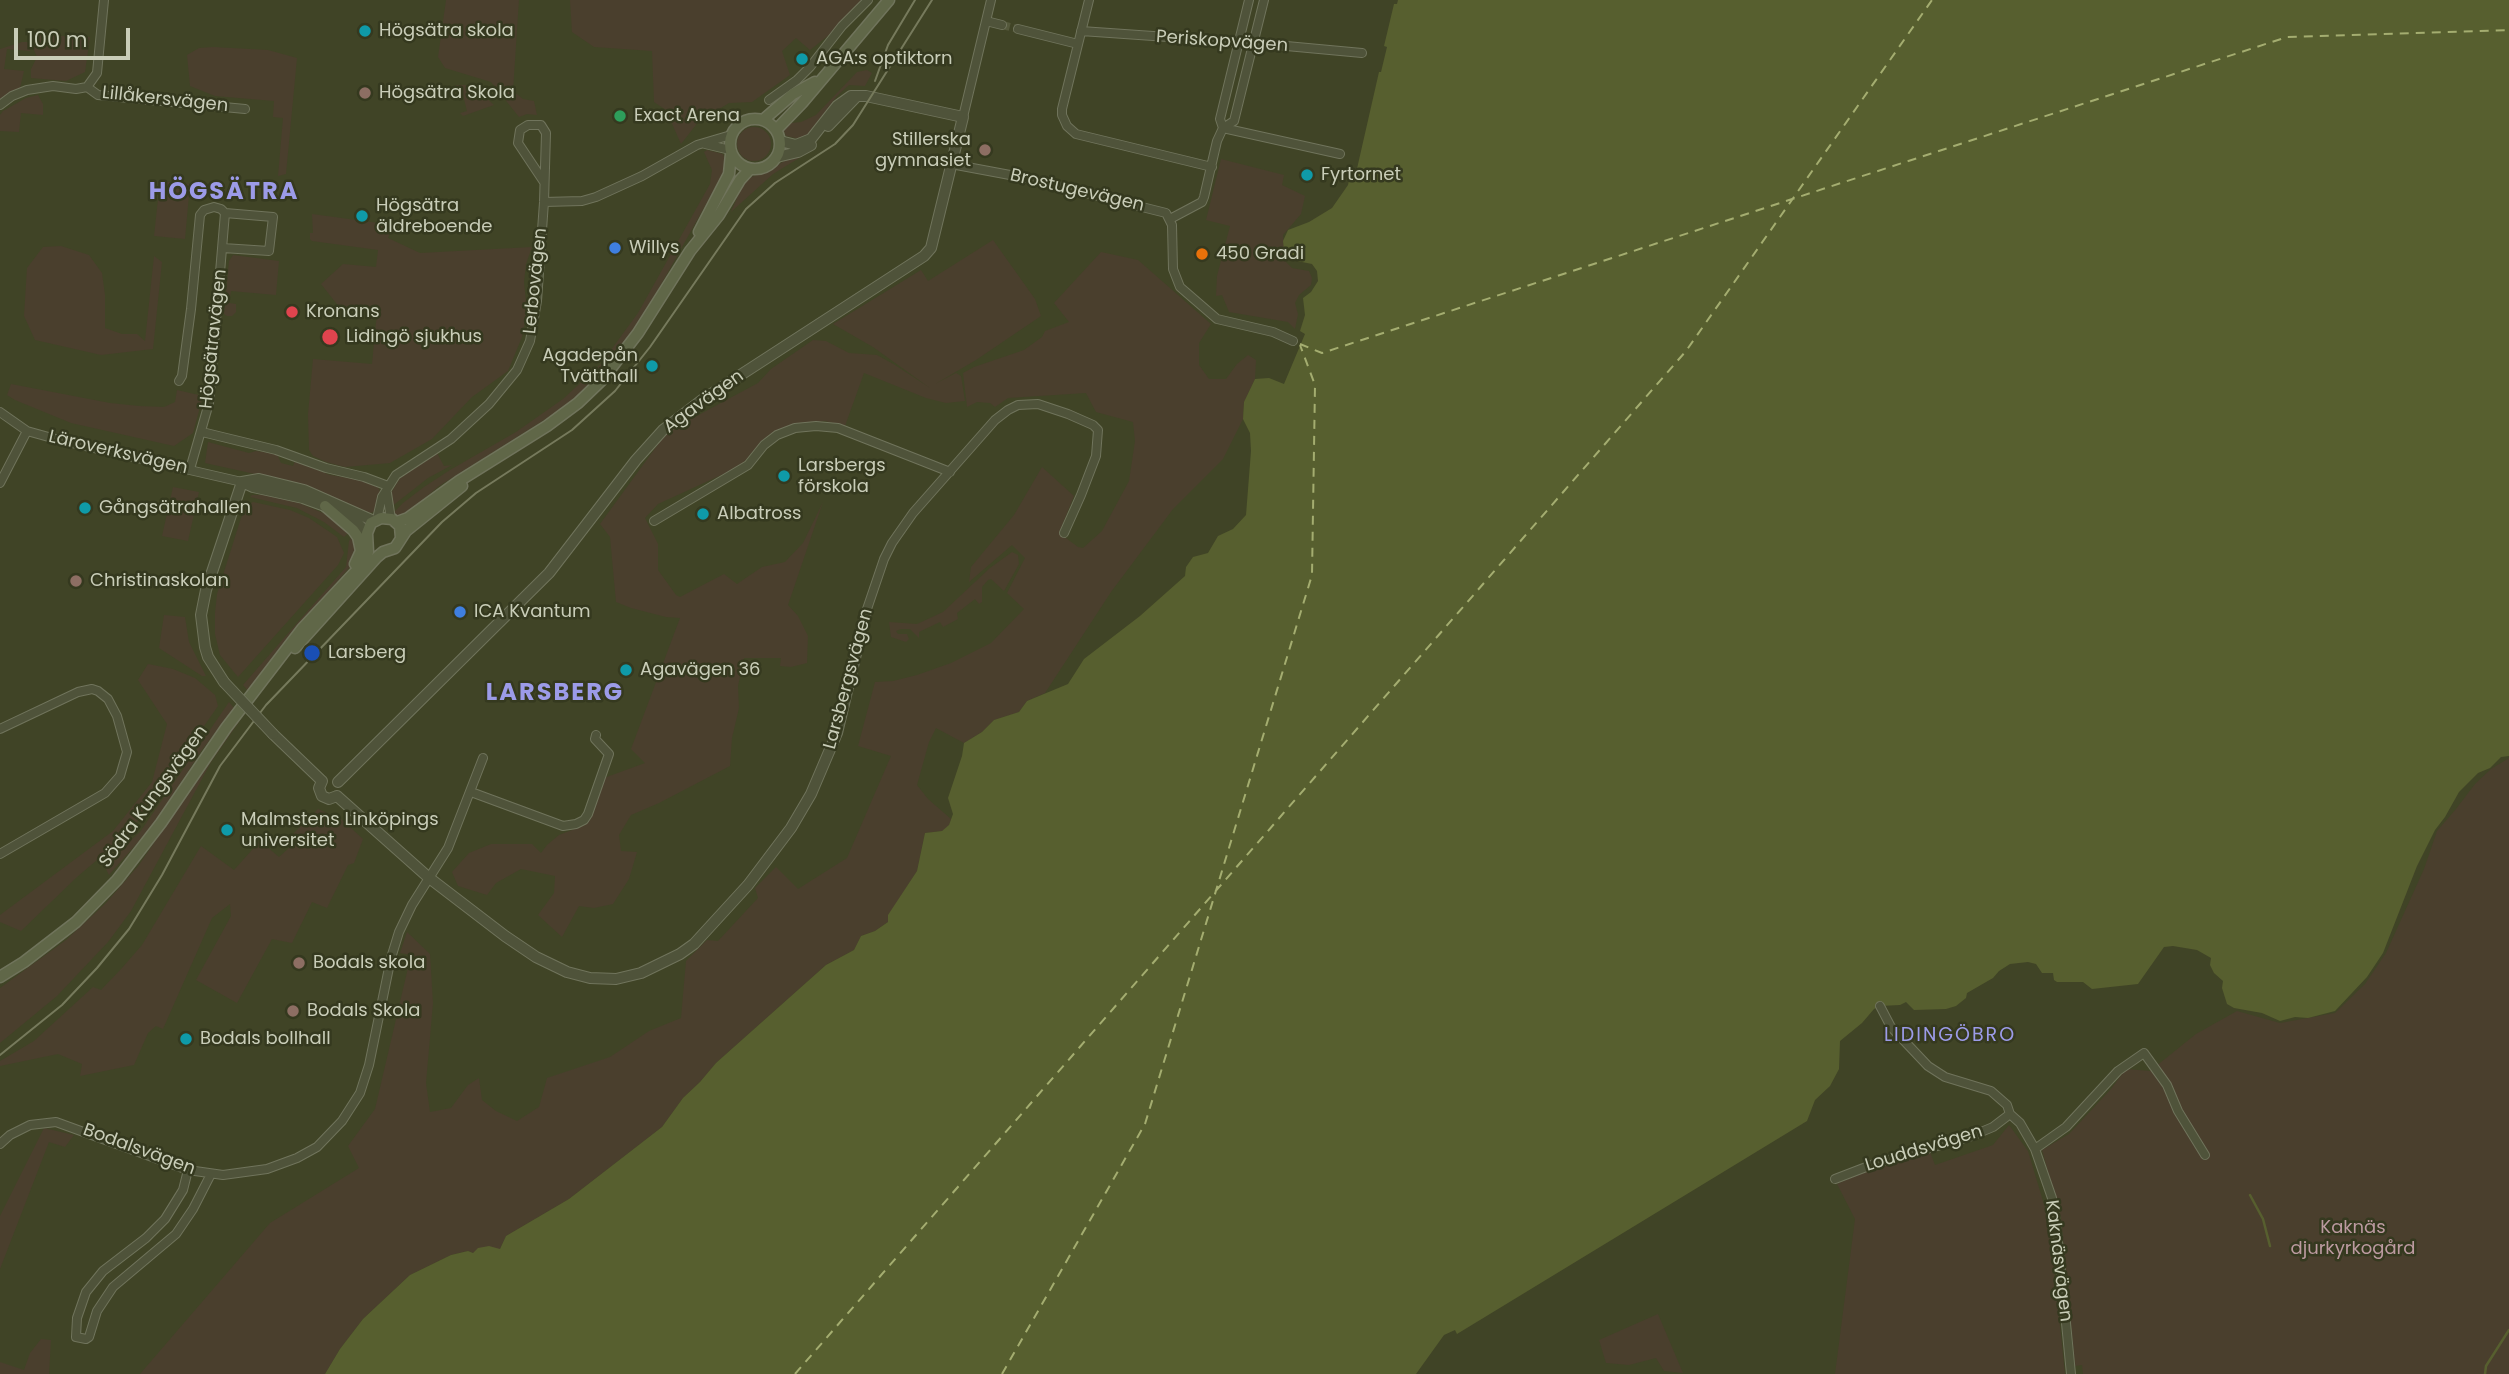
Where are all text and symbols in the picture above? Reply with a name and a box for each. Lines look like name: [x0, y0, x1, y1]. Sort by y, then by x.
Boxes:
scale bar: [18, 14, 133, 58]
place label: Högsätra skola: [379, 20, 514, 42]
marker: Högsätra skola: [357, 23, 373, 39]
text: 100 m: [27, 25, 87, 54]
street label: Periskopvägen: [1155, 27, 1289, 57]
place label: AGA:s optiktorn: [816, 48, 953, 70]
marker: AGA:s optiktorn: [794, 51, 810, 67]
place label: Högsätra Skola: [379, 82, 515, 104]
street label: Lillåkersvägen: [101, 83, 229, 117]
marker: Högsätra Skola: [357, 85, 373, 101]
place label: Exact Arena: [634, 105, 740, 127]
marker: Exact Arena: [612, 108, 628, 124]
place label: Stillerska gymnasiet: [875, 129, 971, 172]
marker: Stillerska gymnasiet: [977, 142, 993, 158]
place label: Fyrtornet: [1321, 164, 1401, 186]
street label: Brostugevägen: [1008, 165, 1146, 217]
marker: Fyrtornet: [1299, 167, 1315, 183]
district label: HÖGSÄTRA: [150, 179, 298, 207]
place label: Högsätra äldreboende: [376, 195, 492, 238]
marker: Högsätra äldreboende: [354, 208, 370, 224]
street label: Lerbovägen: [520, 227, 552, 335]
place label: Willys: [629, 237, 679, 259]
marker: Willys: [607, 240, 623, 256]
place label: 450 Gradi: [1216, 243, 1304, 265]
marker: 450 Gradi: [1194, 246, 1210, 262]
street label: Högsätravägen: [196, 268, 232, 410]
place label: Kronans: [306, 301, 380, 323]
marker: Kronans: [284, 304, 300, 320]
place label: Lidingö sjukhus: [346, 326, 482, 348]
marker: Lidingö sjukhus: [320, 327, 340, 347]
place label: Agadepån Tvätthall: [542, 345, 638, 388]
marker: Agadepån Tvätthall: [644, 358, 660, 374]
street label: Agavägen: [660, 366, 748, 438]
street label: Läroverksvägen: [46, 427, 190, 479]
place label: Larsbergs förskola: [798, 455, 886, 498]
marker: Larsbergs förskola: [776, 468, 792, 484]
place label: Gångsätrahallen: [99, 497, 251, 519]
marker: Gångsätrahallen: [77, 500, 93, 516]
place label: Albatross: [717, 503, 801, 525]
marker: Albatross: [695, 506, 711, 522]
place label: Christinaskolan: [90, 570, 229, 592]
marker: Christinaskolan: [68, 573, 84, 589]
place label: ICA Kvantum: [474, 601, 590, 623]
marker: ICA Kvantum: [452, 604, 468, 620]
street label: Larsbergsvägen: [820, 606, 878, 752]
place label: Larsberg: [328, 642, 406, 664]
marker: Larsberg: [302, 643, 322, 663]
place label: Agavägen 36: [640, 659, 760, 681]
marker: Agavägen 36: [618, 662, 634, 678]
district label: LARSBERG: [487, 680, 623, 708]
street label: Södra Kungsvägen: [95, 722, 213, 872]
place label: Malmstens Linköpings universitet: [241, 809, 439, 852]
marker: Malmstens Linköpings universitet: [219, 822, 235, 838]
place label: Bodals skola: [313, 952, 425, 974]
marker: Bodals skola: [291, 955, 307, 971]
place label: Bodals Skola: [307, 1000, 420, 1022]
marker: Bodals Skola: [285, 1003, 301, 1019]
district label: LIDINGÖBRO: [1885, 1025, 2015, 1047]
place label: Bodals bollhall: [200, 1028, 331, 1050]
marker: Bodals bollhall: [178, 1031, 194, 1047]
street label: Bodalsvägen: [80, 1120, 198, 1180]
street label: Louddsvägen: [1863, 1121, 1985, 1177]
street label: Kaknäsvägen: [2040, 1199, 2076, 1323]
park label: Kaknäs djurkyrkogård: [2291, 1217, 2415, 1260]

